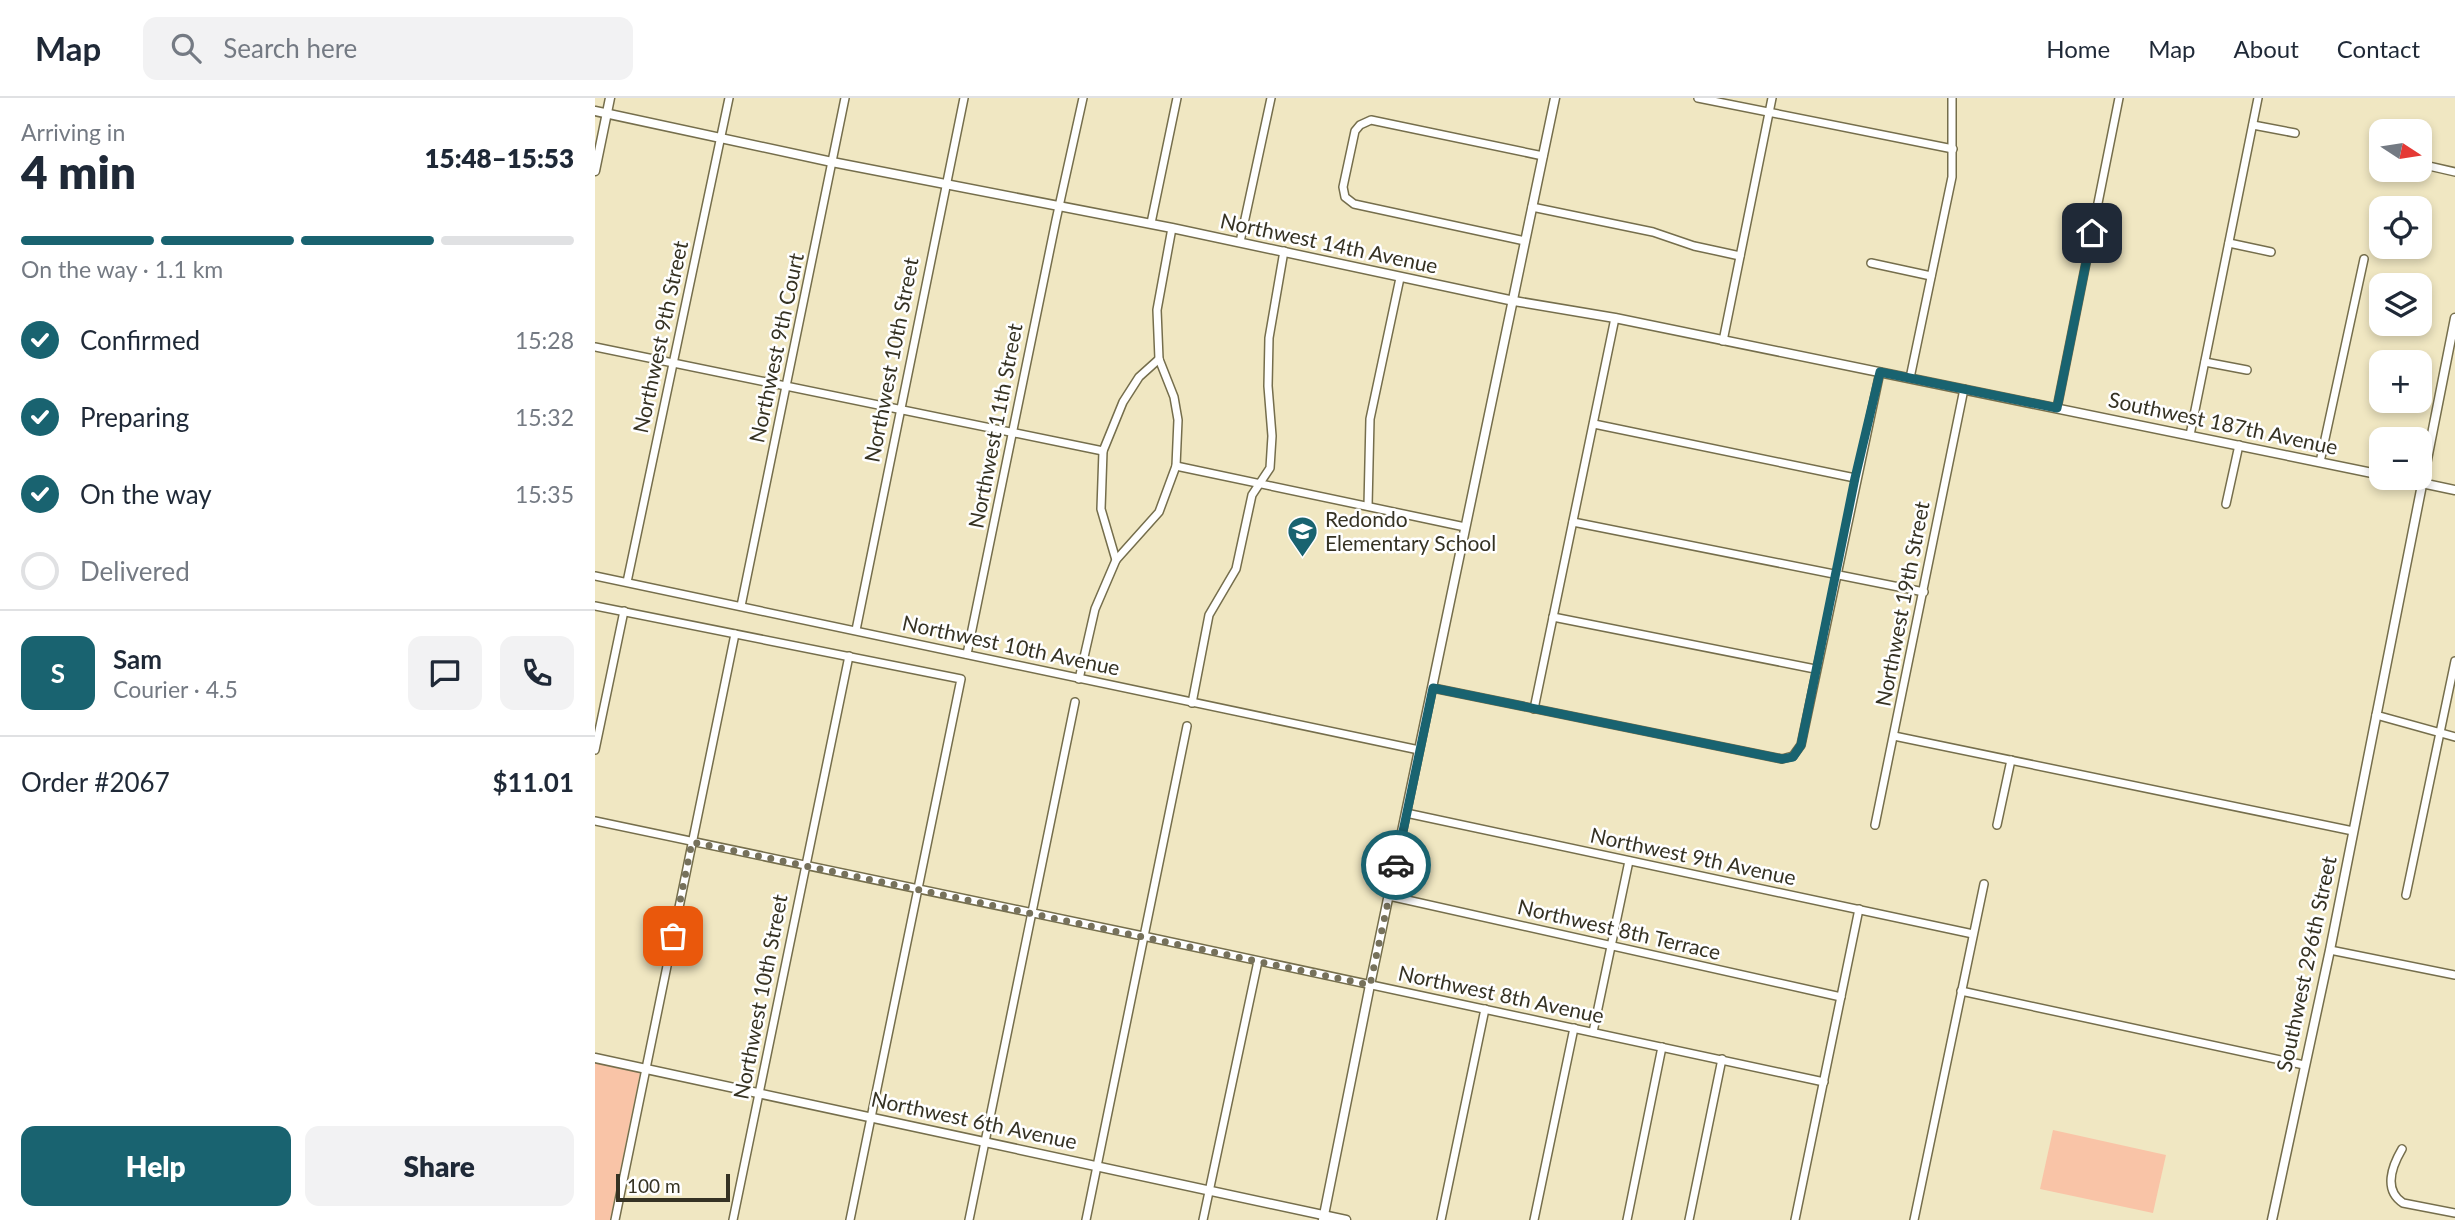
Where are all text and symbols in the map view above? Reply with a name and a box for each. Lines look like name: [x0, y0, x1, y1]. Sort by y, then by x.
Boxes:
search box: [143, 17, 633, 80]
text: Map: [35, 28, 101, 68]
icon: search: [167, 29, 205, 67]
text: Search here: [223, 32, 357, 64]
text: Home: [2046, 34, 2110, 63]
text: Map: [2148, 34, 2196, 63]
text: About: [2234, 34, 2299, 63]
text: Contact: [2337, 34, 2420, 63]
text: Arriving in: [21, 118, 125, 146]
north arrow: [2369, 119, 2433, 182]
map controls: [2369, 119, 2432, 490]
text: 15:48–15:53: [424, 142, 574, 174]
text: 4 min: [21, 144, 136, 199]
button: locate: [2369, 196, 2432, 259]
pin: [2062, 203, 2122, 263]
street label: Northwest 14th Avenue: [1218, 207, 1440, 278]
icon: home: [2073, 214, 2111, 252]
street label: Northwest 9th Street: [627, 238, 692, 435]
street label: Northwest 9th Court: [743, 250, 808, 445]
text: On the way · 1.1 km: [21, 255, 223, 283]
street label: Northwest 10th Street: [858, 255, 923, 464]
button: layers: [2369, 273, 2432, 336]
icon: check: [21, 321, 59, 359]
street label: Northwest 11th Street: [962, 321, 1027, 530]
text: Confirmed: [80, 324, 200, 356]
text: 15:28: [515, 326, 574, 354]
button: +: [2369, 350, 2432, 413]
street label: Southwest 187th Avenue: [2106, 386, 2340, 459]
icon: check: [21, 398, 59, 436]
text: Preparing: [80, 401, 189, 433]
text: 15:32: [515, 403, 574, 431]
button: −: [2369, 427, 2432, 490]
icon: check: [21, 475, 59, 513]
text: On the way: [80, 478, 212, 510]
text: 15:35: [515, 480, 574, 508]
street label: Northwest 19th Street: [1869, 499, 1934, 708]
place label: Redondo Elementary School: [1325, 506, 1496, 555]
school or university icon: Redondo Elementary School: [1285, 515, 1319, 559]
text: Delivered: [80, 555, 190, 587]
street label: Northwest 10th Avenue: [900, 609, 1122, 680]
button: chat: [408, 636, 482, 710]
button: phone: [500, 636, 574, 710]
text: Sam: [113, 643, 162, 675]
text: S: [51, 657, 65, 689]
text: Courier · 4.5: [113, 675, 238, 703]
text: Order #2067: [21, 766, 170, 798]
text: $11.01: [492, 766, 574, 798]
street label: Northwest 9th Avenue: [1588, 822, 1798, 890]
courier: [1361, 830, 1431, 900]
icon: car: [1377, 846, 1415, 884]
street label: Southwest 296th Street: [2270, 853, 2341, 1074]
street label: Northwest 10th Street: [727, 892, 792, 1101]
street label: Northwest 8th Terrace: [1515, 893, 1723, 964]
pin: [643, 906, 703, 966]
icon: bag: [654, 917, 692, 955]
street label: Northwest 8th Avenue: [1396, 960, 1606, 1028]
street label: Northwest 6th Avenue: [869, 1086, 1079, 1154]
button: Help: [21, 1126, 291, 1206]
button: Share: [305, 1126, 574, 1206]
scale bar: [616, 1171, 730, 1203]
text: 100 m: [627, 1174, 681, 1197]

